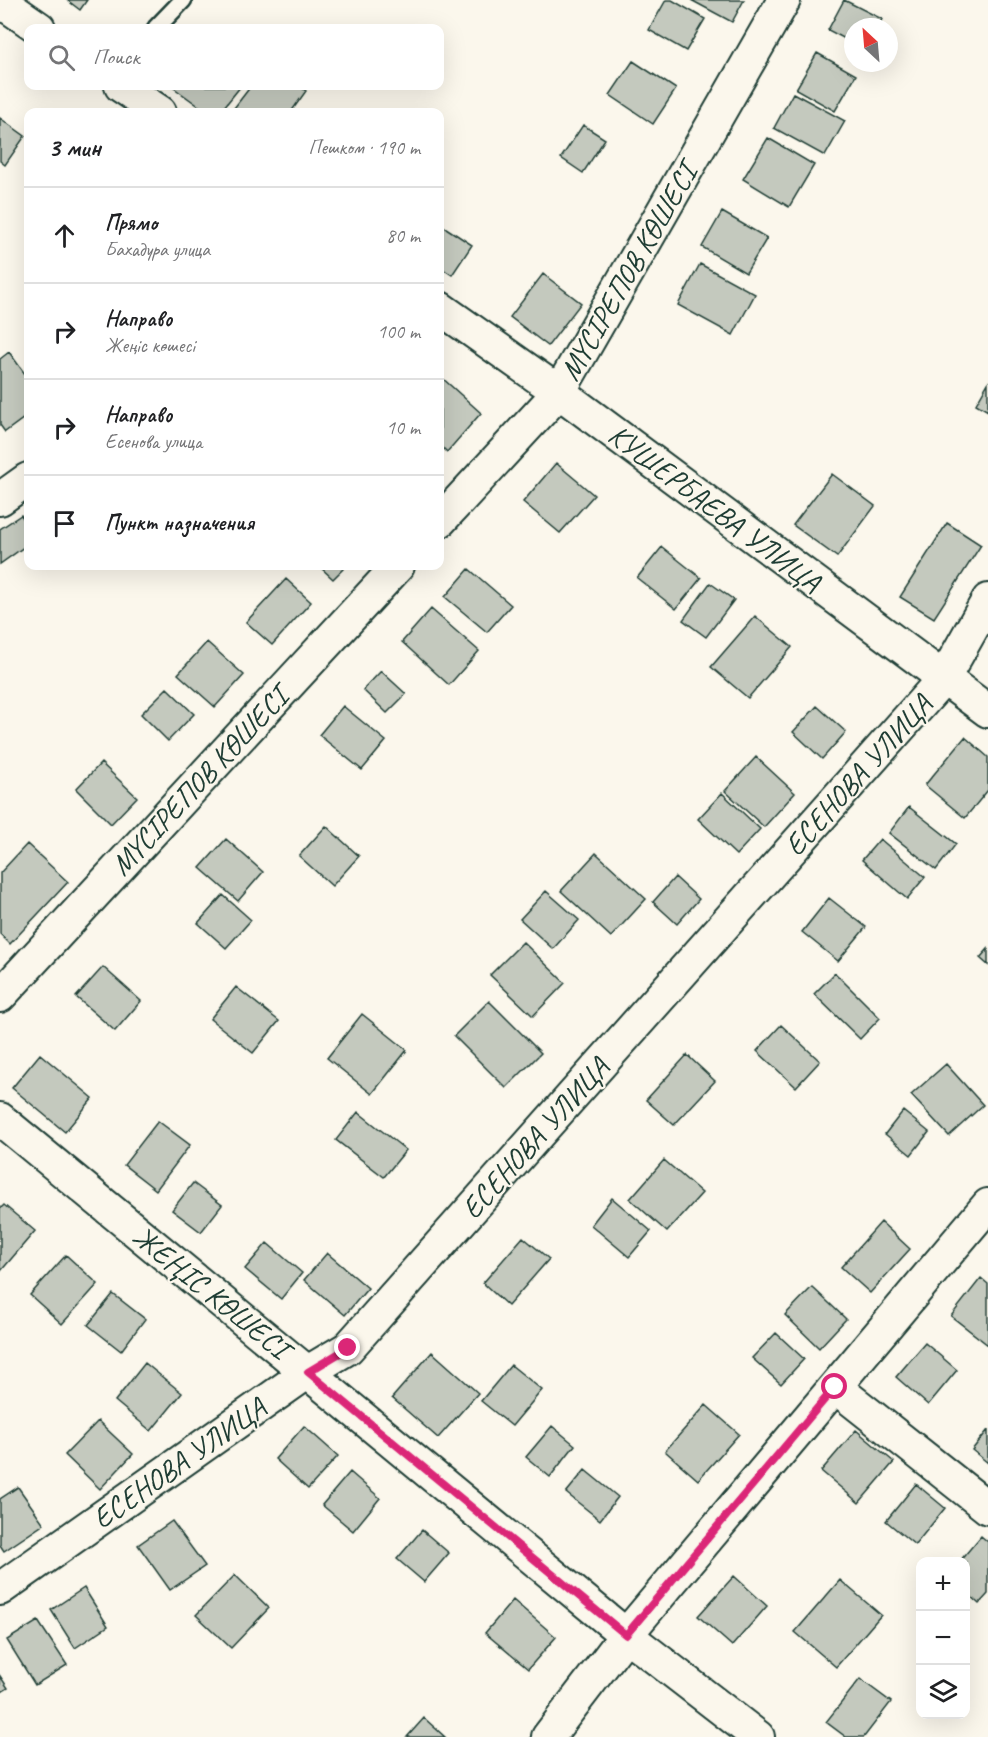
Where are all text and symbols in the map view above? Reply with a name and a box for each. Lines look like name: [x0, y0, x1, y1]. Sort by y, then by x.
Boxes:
north arrow: [844, 18, 898, 72]
search box: [24, 24, 444, 90]
icon: search: [45, 41, 78, 74]
text: Поиск: [93, 43, 139, 71]
text: 3 мин: [48, 131, 101, 164]
text: Пешком · 190 m: [308, 135, 420, 160]
street label: МҮСІРЕПОВ КӨШЕСІ: [551, 151, 709, 387]
text: Прямо: [105, 209, 157, 237]
icon: ahead: [48, 219, 81, 252]
text: 80 m: [386, 223, 420, 248]
text: Бахадура улица: [105, 237, 210, 262]
text: Направо: [105, 305, 172, 333]
icon: right: [48, 315, 81, 348]
text: 100 m: [377, 319, 420, 344]
text: Жеңіс көшесі: [105, 333, 195, 358]
text: Направо: [105, 401, 172, 429]
icon: right: [48, 411, 81, 444]
text: 10 m: [386, 415, 420, 440]
street label: КУШЕРБАЕВА УЛИЦА: [601, 416, 830, 601]
text: Есенова улица: [105, 429, 202, 454]
icon: arrive: [48, 507, 81, 540]
text: Пункт назначения: [105, 509, 254, 537]
street label: МҮСІРЕПОВ КӨШЕСІ: [102, 674, 301, 883]
street label: ЕСЕНОВА УЛИЦА: [776, 685, 942, 863]
street label: ЕСЕНОВА УЛИЦА: [453, 1048, 619, 1226]
street label: ЖЕҢІС КӨШЕСІ: [125, 1217, 302, 1371]
route end: [334, 1334, 360, 1360]
route start: [821, 1373, 847, 1399]
street label: ЕСЕНОВА УЛИЦА: [85, 1388, 275, 1537]
map controls: [916, 1557, 970, 1719]
button: +: [916, 1557, 970, 1611]
button: −: [916, 1611, 970, 1665]
button: layers: [916, 1665, 970, 1719]

